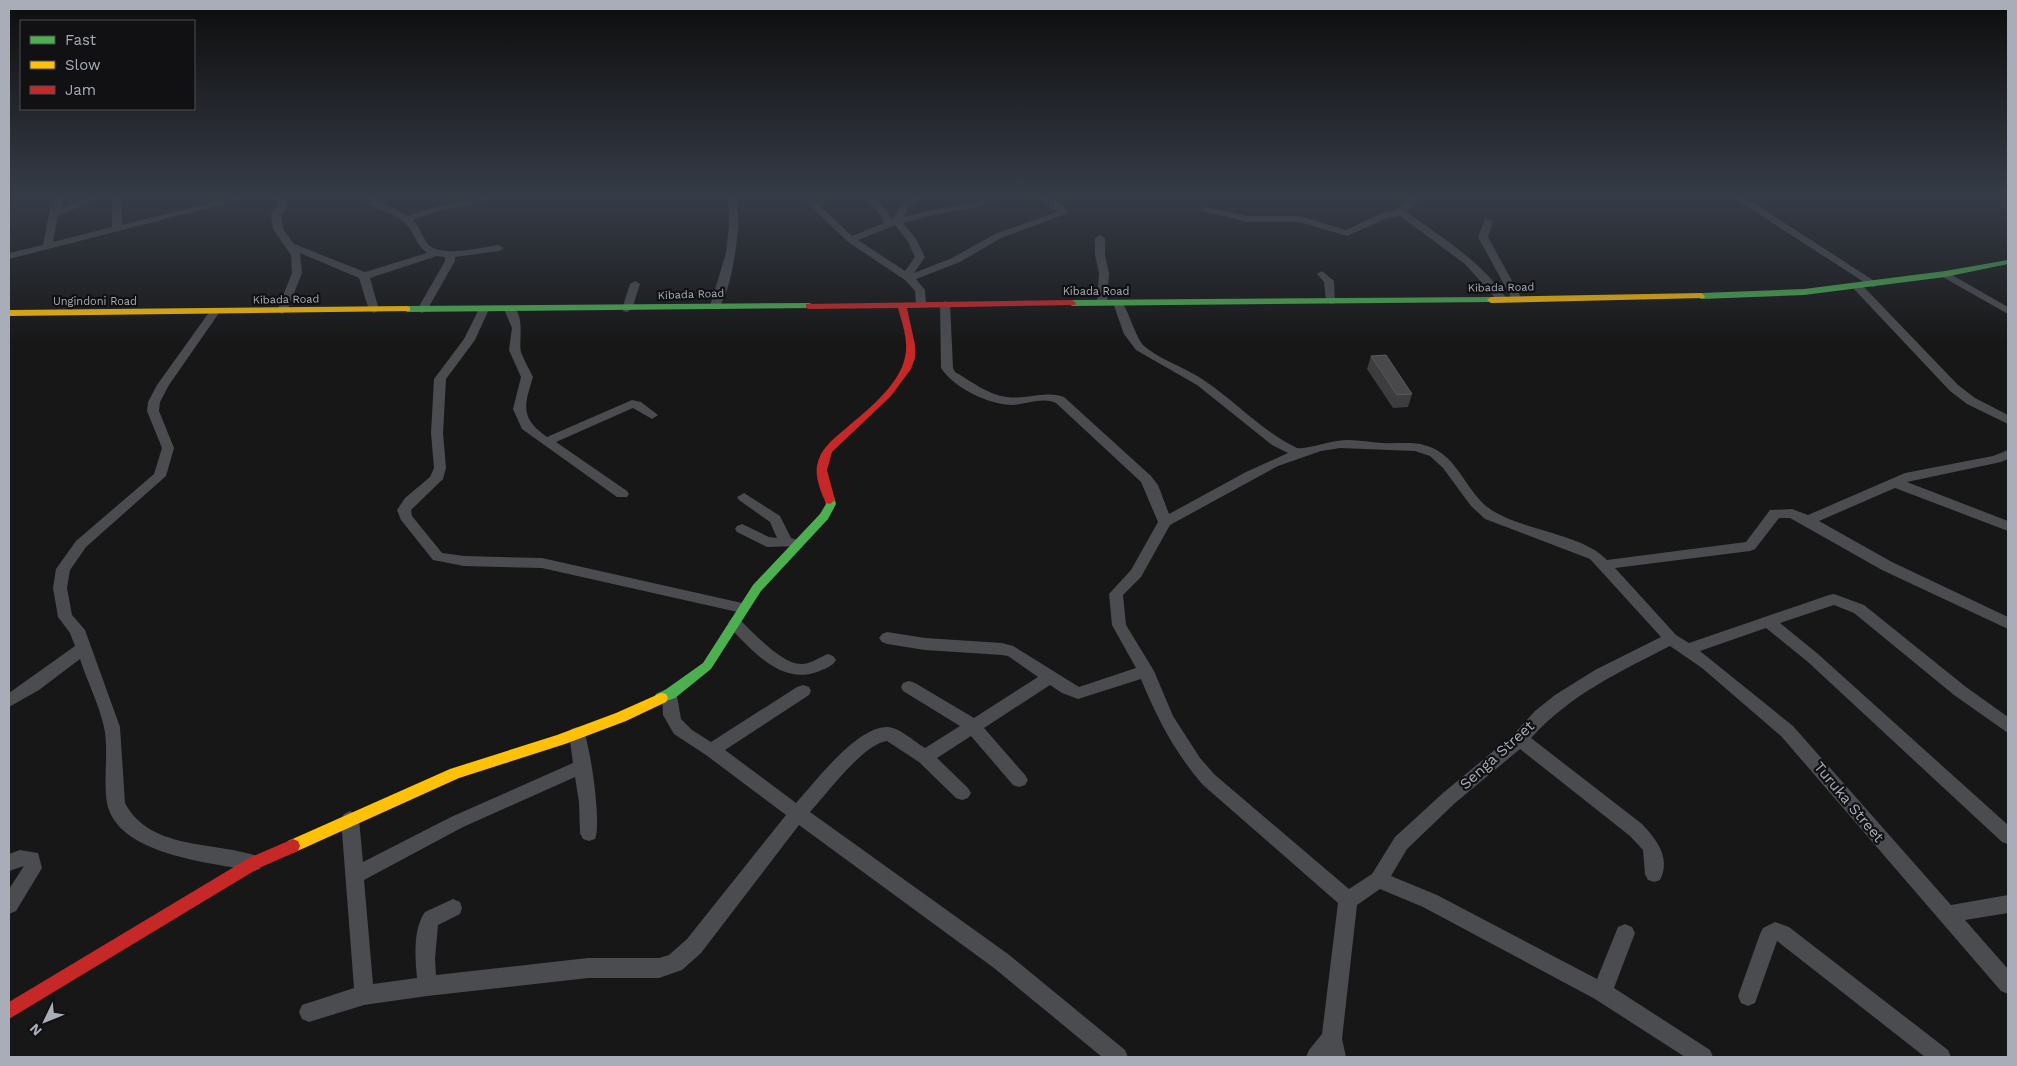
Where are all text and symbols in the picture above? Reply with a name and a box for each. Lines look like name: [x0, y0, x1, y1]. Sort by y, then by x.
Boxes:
legend: [20, 20, 195, 110]
text: Fast: [65, 31, 97, 49]
text: Slow: [65, 56, 101, 74]
text: Jam: [65, 81, 96, 99]
street label: Kibada Road: [1468, 280, 1534, 295]
street label: Kibada Road: [1063, 285, 1129, 298]
street label: Kibada Road: [657, 287, 725, 302]
street label: Kibada Road: [253, 292, 319, 307]
street label: Ungindoni Road: [53, 295, 137, 308]
street label: Senga Street: [1456, 716, 1538, 793]
street label: Turuka Street: [1810, 758, 1888, 846]
north arrow: [20, 996, 70, 1046]
text: N: [26, 1021, 45, 1039]

